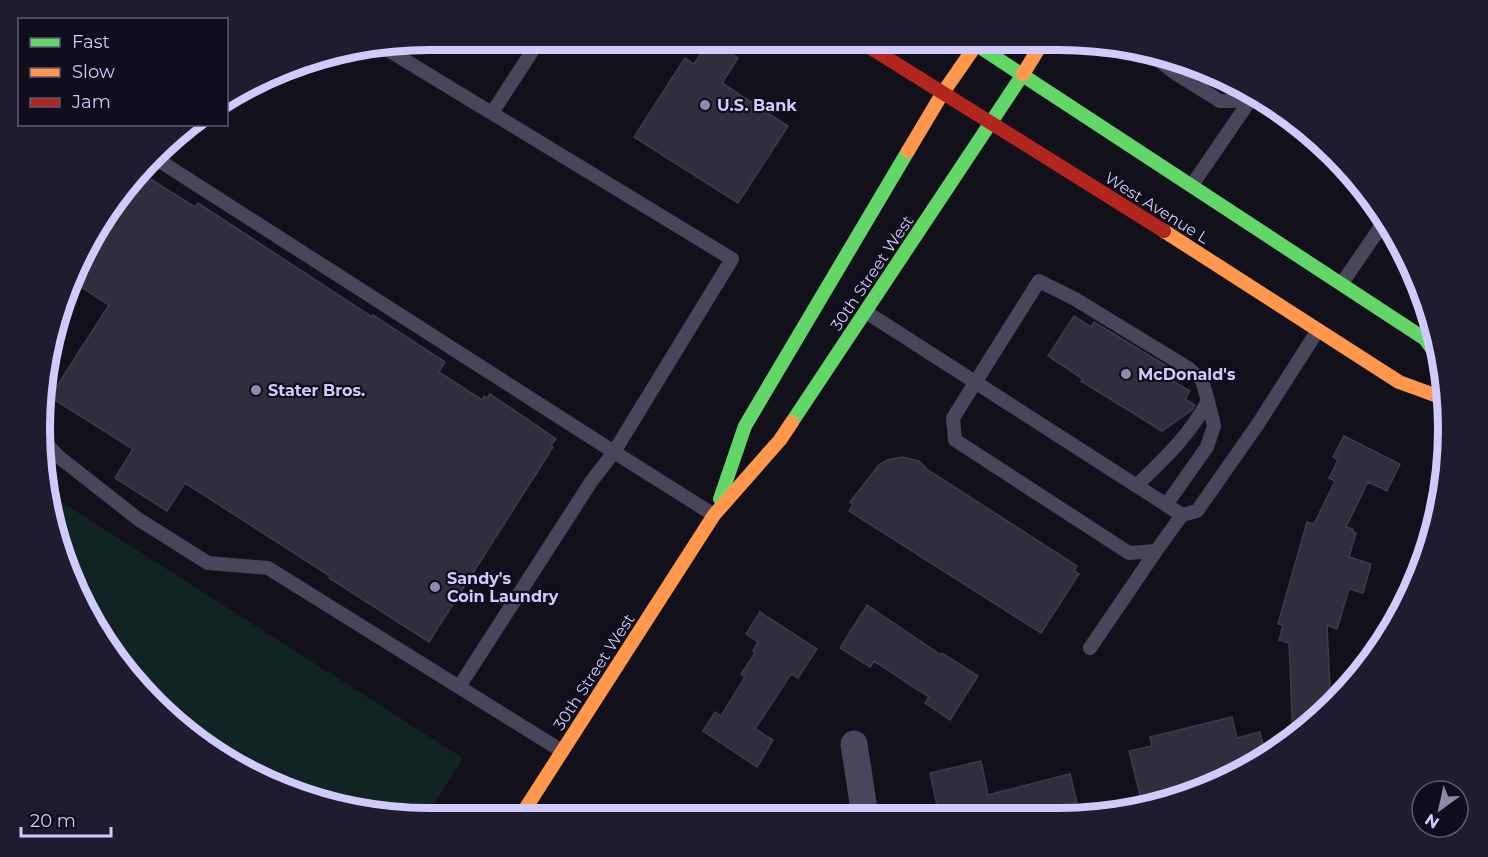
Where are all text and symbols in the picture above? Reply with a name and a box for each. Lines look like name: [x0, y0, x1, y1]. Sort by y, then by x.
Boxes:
legend: [18, 18, 228, 126]
text: Fast: [72, 31, 110, 53]
text: Slow: [72, 61, 115, 83]
text: Jam: [71, 91, 111, 113]
place label: U.S. Bank: [717, 96, 797, 115]
marker: U.S. Bank: [698, 98, 712, 112]
street label: West Avenue L: [1101, 168, 1213, 248]
street label: 30th Street West: [826, 211, 918, 334]
place label: McDonald's: [1138, 365, 1236, 384]
marker: McDonald's: [1119, 367, 1133, 381]
place label: Stater Bros.: [268, 381, 365, 400]
marker: Stater Bros.: [249, 383, 263, 397]
place label: Sandy's Coin Laundry: [447, 569, 559, 606]
marker: Sandy's Coin Laundry: [428, 580, 442, 594]
street label: 30th Street West: [549, 610, 639, 734]
north arrow: [1410, 779, 1470, 839]
scale bar: [21, 800, 111, 838]
text: 20 m: [30, 810, 76, 832]
text: N: [1422, 810, 1443, 833]

